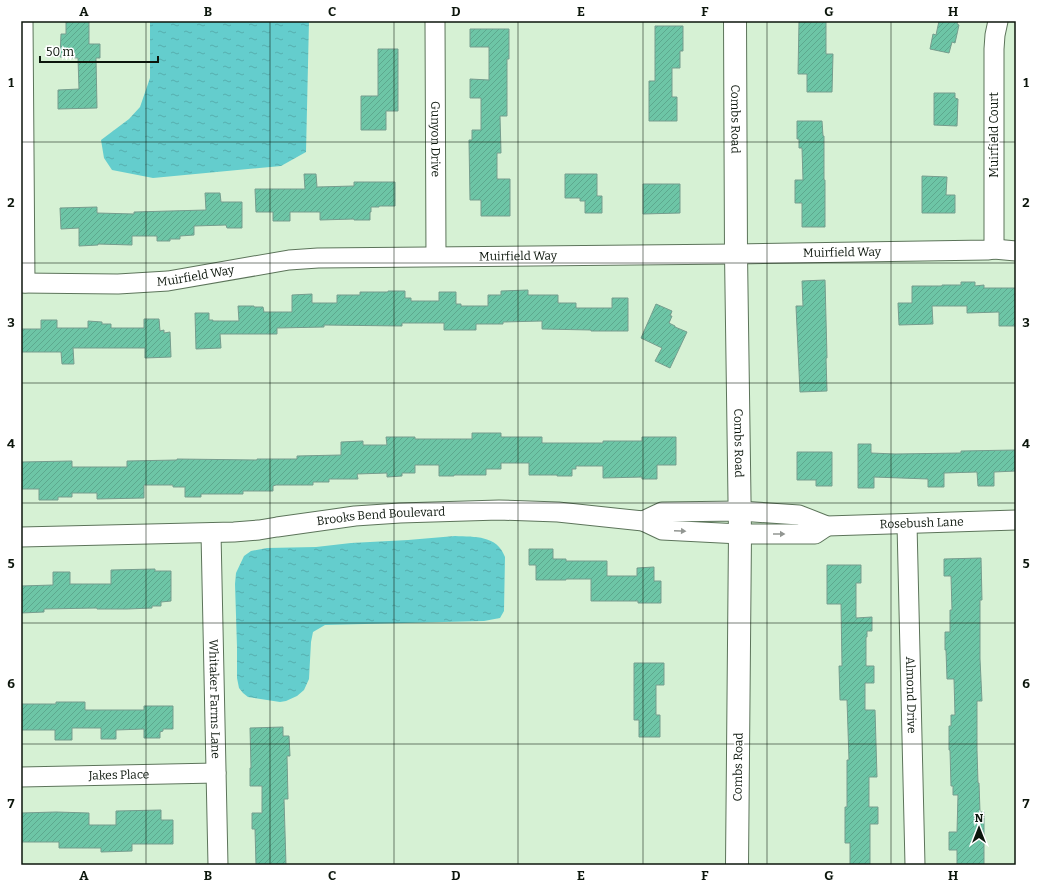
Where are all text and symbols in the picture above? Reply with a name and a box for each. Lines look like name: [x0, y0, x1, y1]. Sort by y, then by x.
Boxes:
text: A: [79, 4, 89, 19]
text: B: [204, 4, 212, 19]
text: C: [328, 4, 336, 19]
text: D: [451, 4, 461, 19]
text: E: [577, 4, 585, 19]
text: F: [701, 4, 709, 19]
text: G: [824, 4, 834, 19]
text: H: [948, 4, 958, 19]
scale bar: [40, 38, 158, 64]
text: 50 m: [46, 45, 75, 59]
text: 1: [8, 75, 14, 90]
text: 1: [1023, 75, 1029, 90]
street label: Combs Road: [728, 84, 743, 154]
street label: Muirfield Court: [987, 92, 1001, 178]
street label: Gunyon Drive: [428, 101, 443, 177]
text: 2: [7, 195, 15, 210]
text: 2: [1022, 195, 1030, 210]
street label: Muirfield Way: [803, 245, 882, 260]
street label: Muirfield Way: [479, 249, 558, 263]
street label: Muirfield Way: [156, 263, 236, 289]
text: 3: [7, 315, 15, 330]
text: 3: [1022, 315, 1030, 330]
street label: Combs Road: [731, 408, 746, 478]
text: 4: [7, 436, 15, 451]
text: 4: [1022, 436, 1030, 451]
street label: Brooks Bend Boulevard: [316, 505, 445, 528]
street label: Rosebush Lane: [879, 515, 964, 531]
one-way arrow: [674, 528, 687, 534]
one-way arrow: [773, 531, 786, 537]
text: 5: [7, 556, 15, 571]
text: 5: [1022, 556, 1030, 571]
street label: Whitaker Farms Lane: [206, 639, 223, 759]
street label: Almond Drive: [903, 656, 919, 734]
text: 6: [7, 676, 15, 691]
text: 6: [1022, 676, 1030, 691]
street label: Combs Road: [730, 732, 746, 802]
street label: Jakes Place: [87, 767, 150, 783]
text: 7: [8, 796, 15, 811]
text: 7: [1023, 796, 1030, 811]
north arrow: [959, 808, 999, 848]
text: N: [975, 812, 984, 825]
text: A: [79, 868, 89, 883]
text: B: [204, 868, 212, 883]
text: C: [328, 868, 336, 883]
text: D: [451, 868, 461, 883]
text: E: [577, 868, 585, 883]
text: F: [701, 868, 709, 883]
text: G: [824, 868, 834, 883]
text: H: [948, 868, 958, 883]

